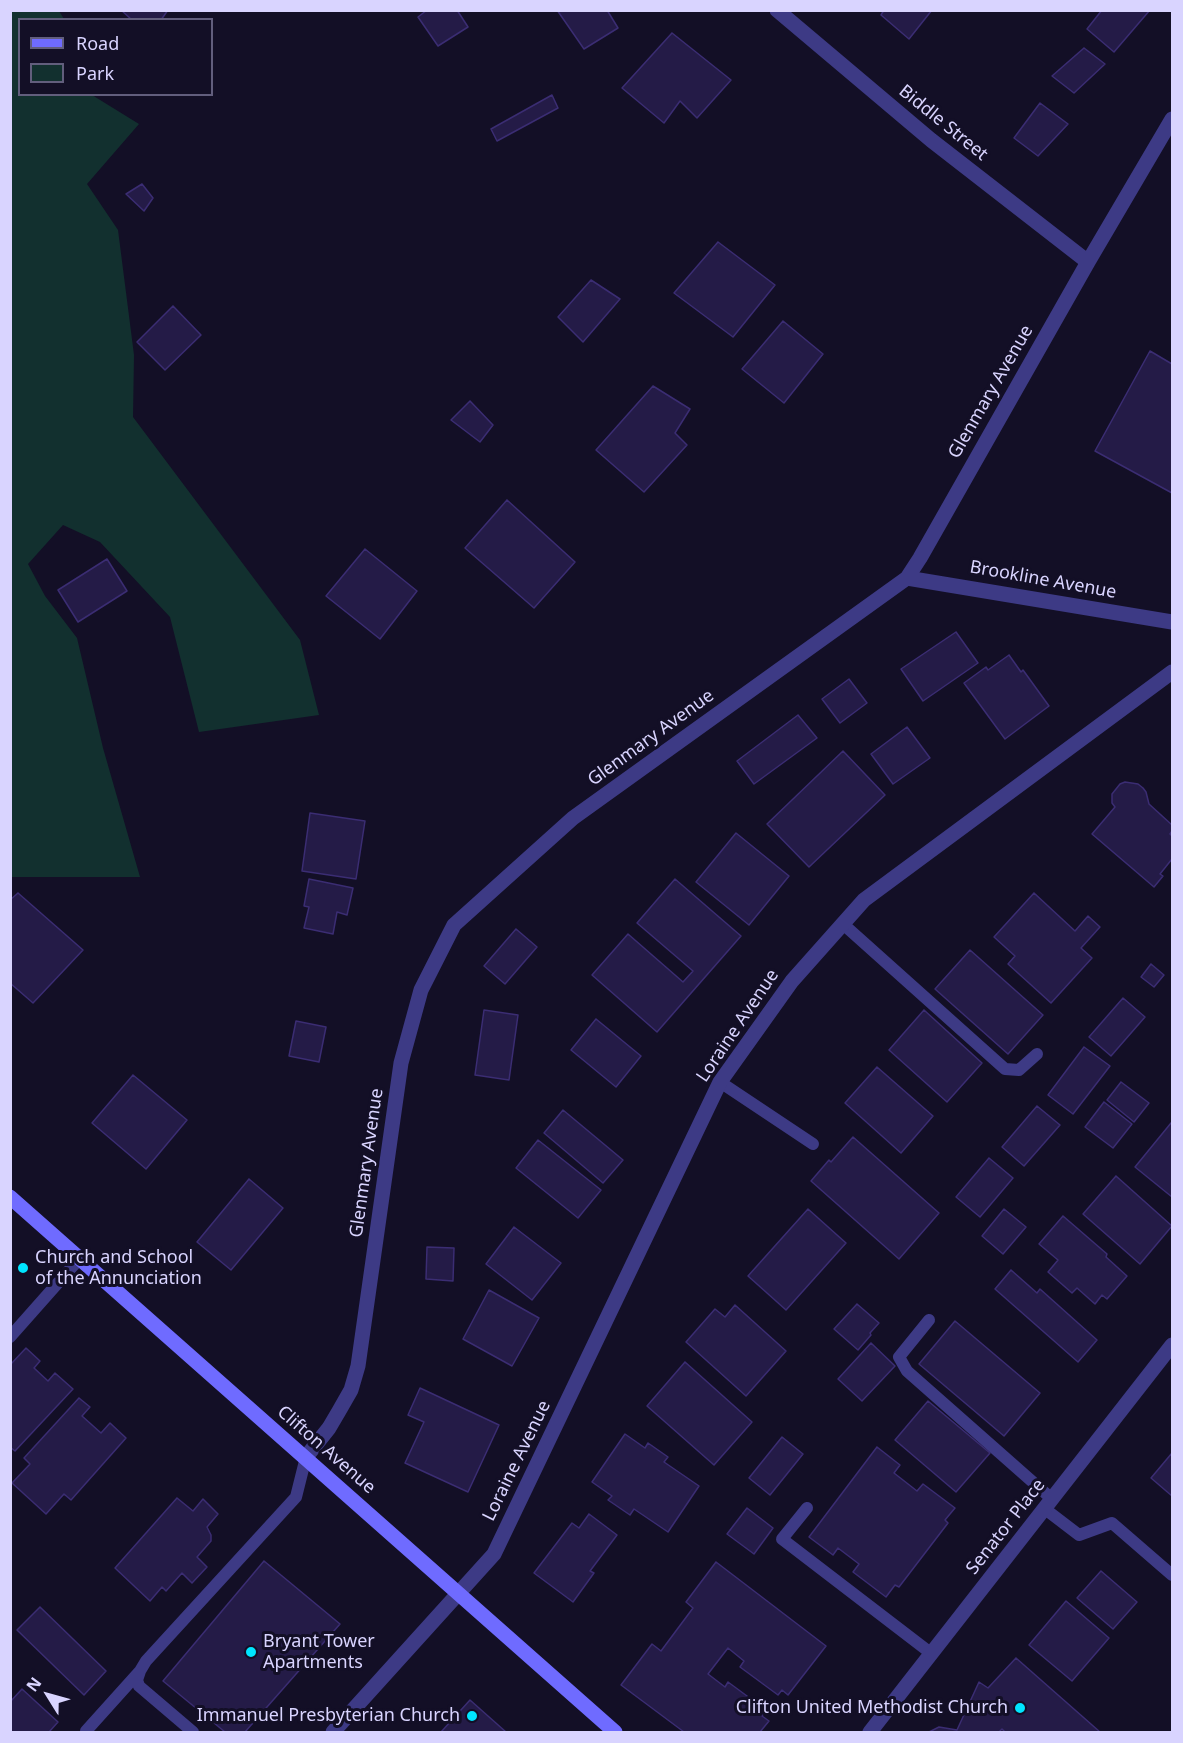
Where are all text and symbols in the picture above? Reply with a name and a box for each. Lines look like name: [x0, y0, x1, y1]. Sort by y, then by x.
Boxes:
legend: [18, 18, 213, 96]
text: Road: [76, 31, 119, 55]
text: Park: [76, 61, 114, 85]
street label: Biddle Street: [894, 81, 992, 165]
street label: Glenmary Avenue: [944, 321, 1038, 463]
street label: Brookline Avenue: [968, 556, 1118, 604]
street label: Glenmary Avenue: [584, 685, 718, 791]
street label: Loraine Avenue: [692, 966, 784, 1086]
street label: Glenmary Avenue: [346, 1087, 388, 1239]
place label: Church and School of the Annunciation: [35, 1247, 202, 1290]
marker: Church and School of the Annunciation: [16, 1261, 30, 1275]
street label: Loraine Avenue: [479, 1397, 555, 1525]
street label: Clifton Avenue: [272, 1401, 380, 1499]
street label: Senator Place: [962, 1475, 1050, 1579]
place label: Bryant Tower Apartments: [263, 1631, 375, 1674]
marker: Bryant Tower Apartments: [244, 1645, 258, 1659]
north arrow: [18, 1665, 78, 1725]
text: N: [21, 1672, 46, 1696]
place label: Clifton United Methodist Church: [736, 1697, 1008, 1719]
marker: Clifton United Methodist Church: [1013, 1701, 1027, 1715]
place label: Immanuel Presbyterian Church: [197, 1705, 460, 1727]
marker: Immanuel Presbyterian Church: [465, 1709, 479, 1723]

